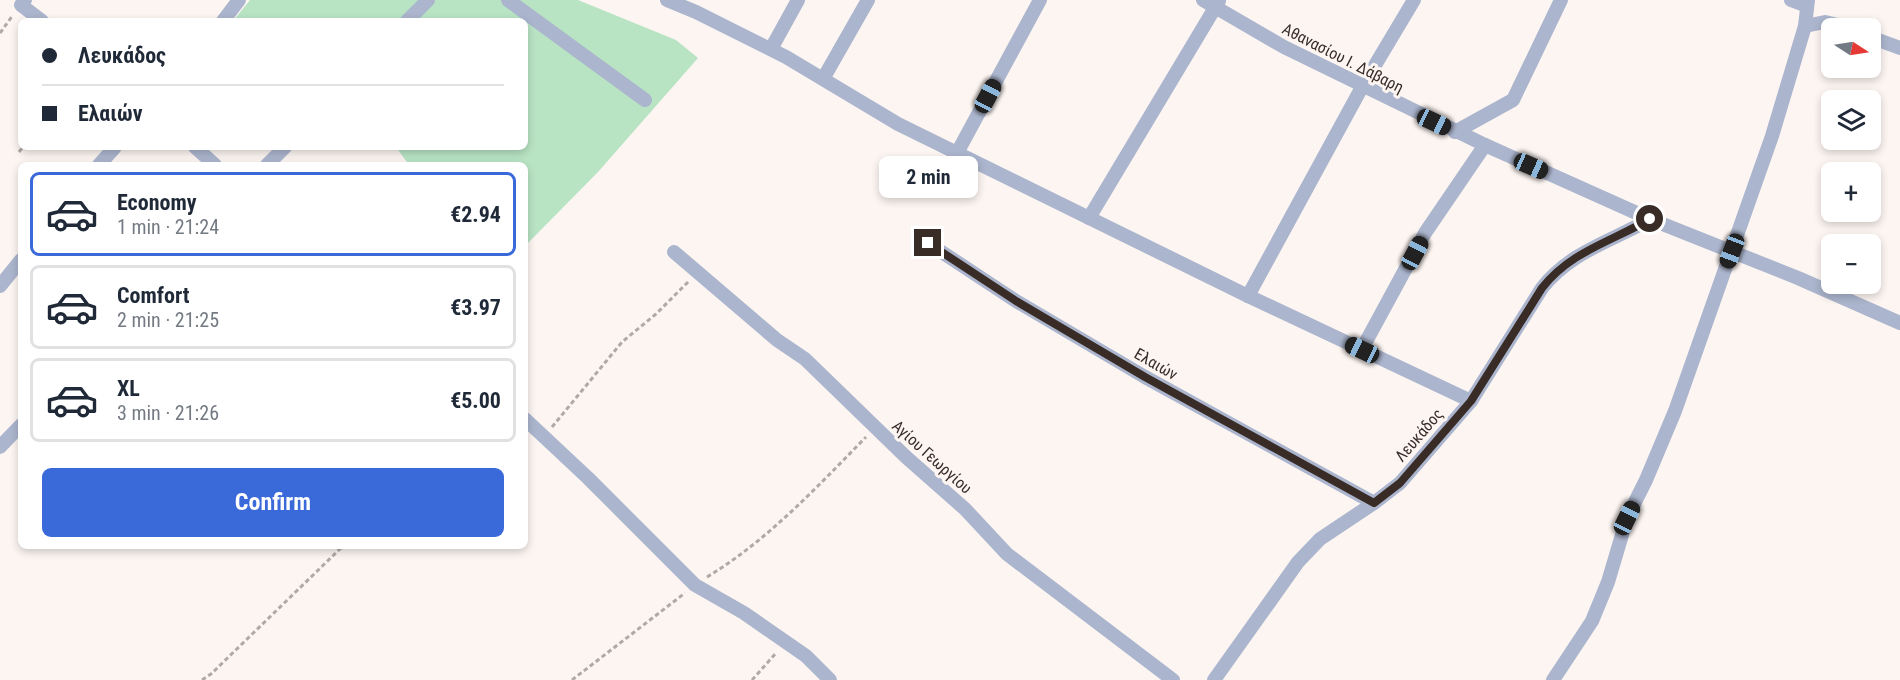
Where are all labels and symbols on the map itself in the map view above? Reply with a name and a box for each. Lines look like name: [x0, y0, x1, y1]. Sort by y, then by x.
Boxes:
north arrow: [1821, 18, 1881, 78]
street label: Αθανασίου Ι. Δάβαρη: [1279, 19, 1407, 97]
car: [972, 76, 1004, 116]
car: [1414, 106, 1454, 138]
car: [1511, 150, 1551, 182]
callout: 2 min: [878, 156, 978, 198]
route start: [1636, 205, 1663, 232]
route end: [914, 229, 941, 256]
car: [1717, 231, 1747, 271]
car: [1399, 233, 1431, 273]
car: [1342, 334, 1382, 366]
street label: Ελαιών: [1131, 344, 1181, 384]
street label: Λευκάδος: [1391, 405, 1447, 465]
street label: Αγίου Γεωργίου: [888, 416, 976, 498]
car: [1611, 498, 1643, 538]

